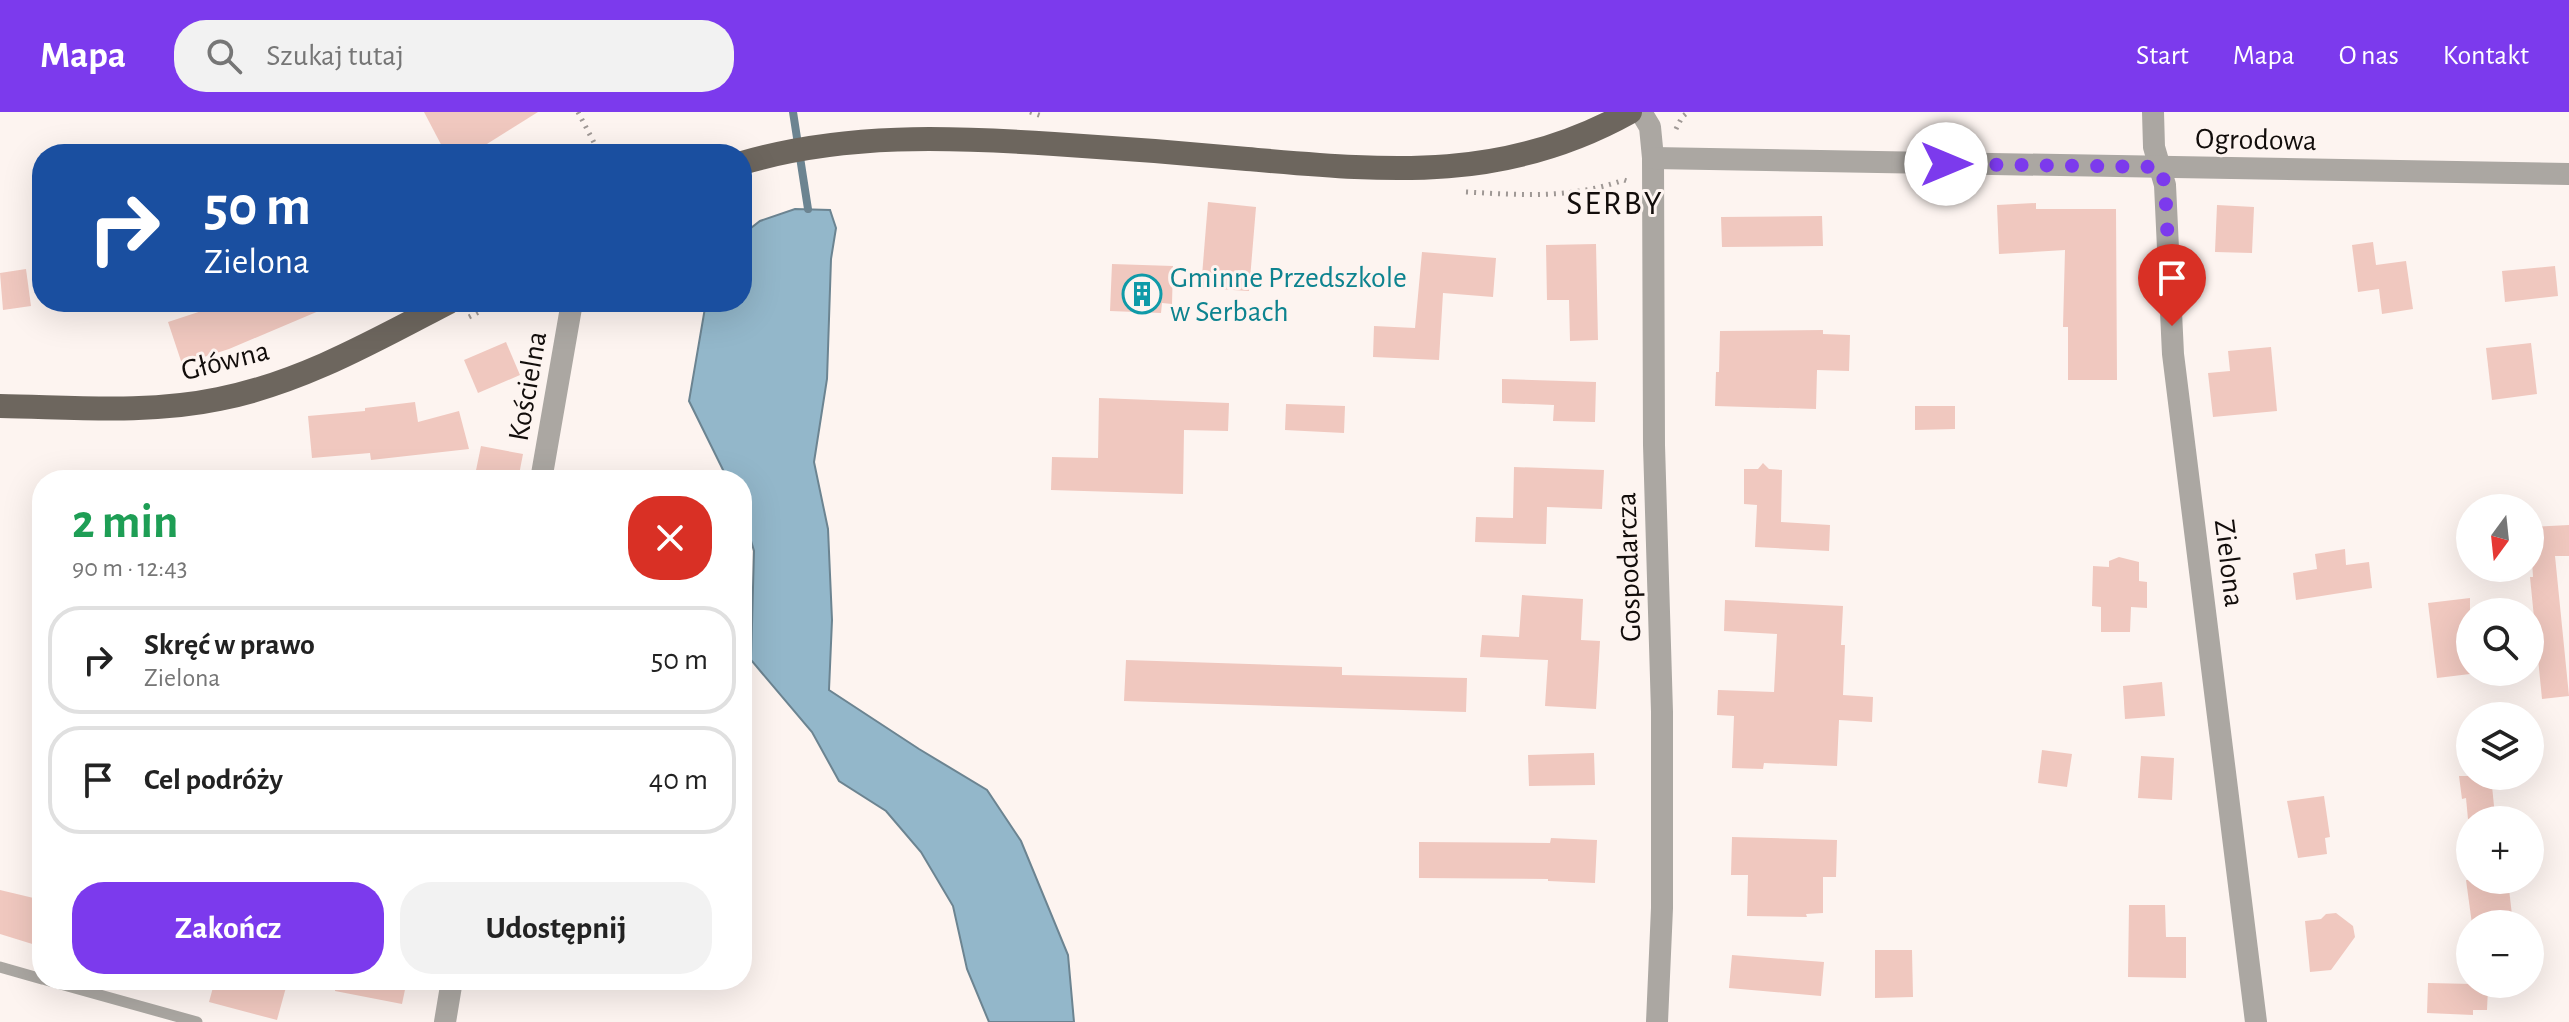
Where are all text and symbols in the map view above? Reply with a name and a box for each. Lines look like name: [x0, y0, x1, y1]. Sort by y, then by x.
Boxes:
search box: [174, 20, 734, 92]
icon: search: [202, 34, 246, 78]
text: Mapa: [40, 37, 126, 75]
text: Szukaj tutaj: [266, 41, 404, 71]
text: Start: [2136, 42, 2189, 70]
text: Mapa: [2233, 42, 2295, 70]
text: O nas: [2339, 42, 2399, 70]
text: Kontakt: [2443, 42, 2529, 70]
position arrow: [1904, 122, 1988, 206]
street label: Ogrodowa: [2195, 124, 2317, 156]
icon: right: [72, 176, 176, 280]
text: 50 m: [204, 179, 311, 235]
district label: SERBY: [1566, 187, 1664, 221]
text: Zielona: [204, 244, 310, 280]
pin: [2138, 244, 2206, 326]
icon: arrive: [2150, 256, 2194, 300]
place label: Gminne Przedszkole w Serbach: [1170, 263, 1407, 327]
building icon: Gminne Przedszkole w Serbach: [1121, 273, 1163, 315]
street label: Kościelna: [504, 329, 552, 443]
street label: Główna: [178, 336, 272, 386]
street label: Gospodarcza: [1611, 492, 1647, 642]
north arrow: [2456, 494, 2544, 582]
map controls: [2456, 494, 2544, 998]
button: close: [628, 496, 712, 580]
text: 2 min: [72, 499, 179, 547]
street label: Zielona: [2209, 518, 2249, 609]
text: 90 m · 12:43: [72, 555, 188, 581]
button: search: [2456, 598, 2544, 686]
text: Skręć w prawo: [144, 630, 315, 660]
icon: right: [76, 638, 120, 682]
text: 50 m: [651, 645, 708, 675]
text: Zielona: [144, 665, 220, 691]
button: layers: [2456, 702, 2544, 790]
icon: arrive: [76, 758, 120, 802]
text: Cel podróży: [144, 765, 283, 795]
text: 40 m: [649, 765, 708, 795]
button: +: [2456, 806, 2544, 894]
button: Zakończ: [72, 882, 384, 974]
button: Udostępnij: [400, 882, 712, 974]
button: −: [2456, 910, 2544, 998]

